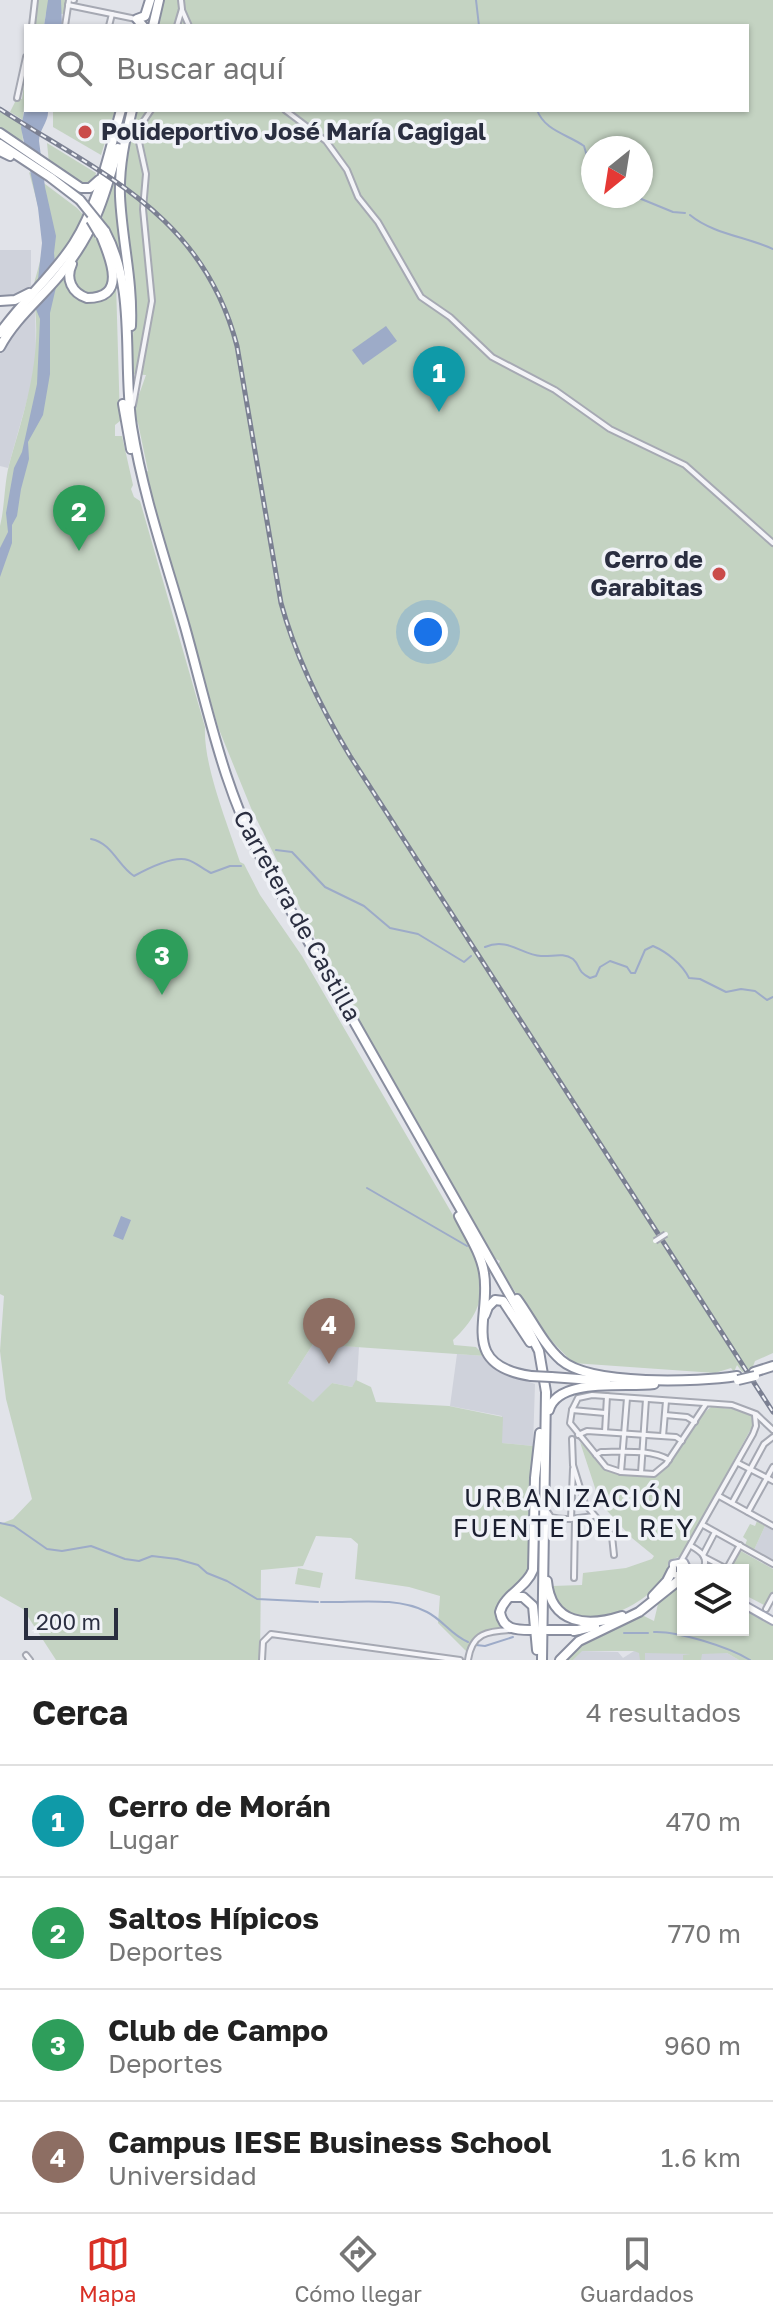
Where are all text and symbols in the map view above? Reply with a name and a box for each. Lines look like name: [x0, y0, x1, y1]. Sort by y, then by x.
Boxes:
search box: [24, 24, 749, 112]
icon: search: [52, 46, 96, 90]
text: Buscar aquí: [116, 50, 284, 86]
place label: Polideportivo José María Cagigal: [101, 116, 486, 145]
marker: Polideportivo José María Cagigal: [76, 123, 94, 141]
north arrow: [581, 136, 653, 208]
pin: 1: [413, 346, 465, 412]
pin: 2: [53, 485, 105, 551]
place label: Cerro de Garabitas: [590, 544, 703, 601]
marker: Cerro de Garabitas: [710, 565, 728, 583]
your location: [408, 612, 448, 652]
street label: Carretera de Castilla: [228, 805, 368, 1026]
pin: 3: [136, 929, 188, 995]
pin: 4: [303, 1298, 355, 1364]
district label: URBANIZACIÓN FUENTE DEL REY: [453, 1482, 695, 1543]
map controls: [677, 1564, 749, 1636]
button: layers: [677, 1564, 749, 1636]
scale bar: [24, 1604, 118, 1640]
text: 200 m: [36, 1608, 101, 1635]
text: Cerca: [32, 1692, 128, 1732]
text: 4 resultados: [586, 1697, 741, 1728]
text: Cerro de Morán: [108, 1788, 331, 1824]
text: 1: [51, 1806, 65, 1837]
text: 470 m: [666, 1806, 741, 1837]
text: Lugar: [108, 1824, 179, 1855]
text: Saltos Hípicos: [108, 1900, 319, 1936]
text: 2: [50, 1918, 66, 1949]
text: 770 m: [668, 1918, 741, 1949]
text: Deportes: [108, 1936, 223, 1967]
text: Club de Campo: [108, 2012, 328, 2048]
text: 3: [50, 2030, 66, 2061]
text: 960 m: [664, 2030, 741, 2061]
text: Deportes: [108, 2048, 223, 2079]
text: Campus IESE Business School: [108, 2124, 551, 2160]
text: 4: [50, 2142, 66, 2173]
text: 1.6 km: [661, 2142, 741, 2173]
text: Universidad: [108, 2160, 257, 2191]
tab: Mapa: [79, 2232, 136, 2307]
tab: Cómo llegar: [294, 2232, 422, 2307]
tab: Guardados: [580, 2232, 694, 2307]

